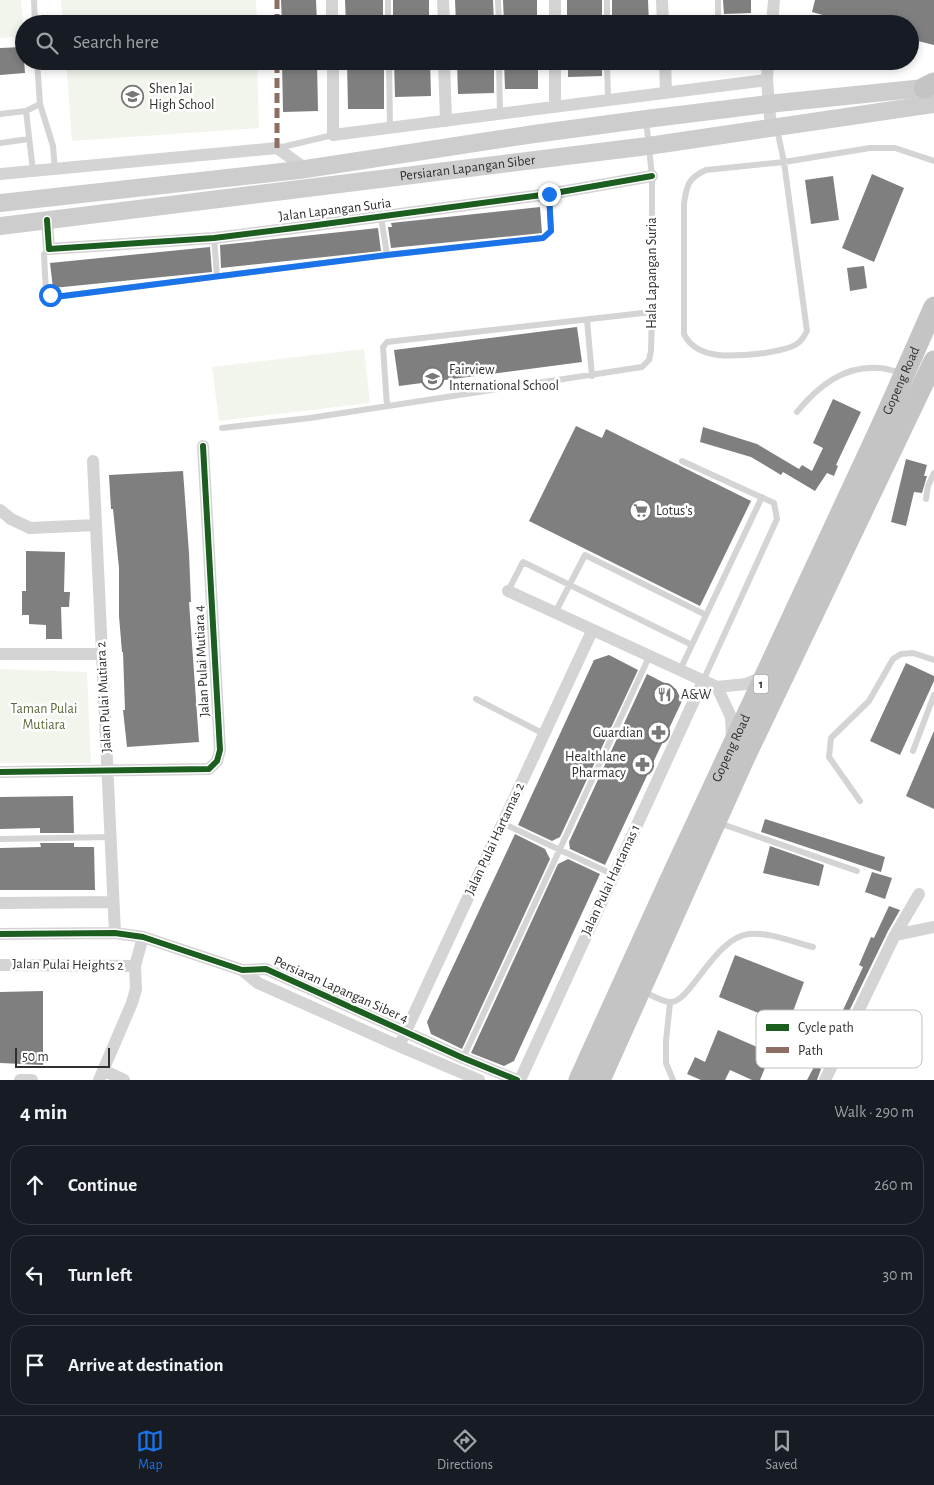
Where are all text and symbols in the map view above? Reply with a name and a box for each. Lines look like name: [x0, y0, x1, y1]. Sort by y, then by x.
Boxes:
search box: [15, 15, 919, 70]
icon: search: [33, 29, 61, 57]
text: Search here: [73, 33, 159, 52]
place label: Shen Jai High School: [149, 82, 215, 112]
school or university icon: Shen Jai High School: [121, 85, 145, 109]
street label: Persiaran Lapangan Siber: [399, 153, 537, 184]
route end: [538, 183, 561, 206]
street label: Jalan Lapangan Suria: [278, 196, 393, 224]
street label: Hala Lapangan Suria: [645, 217, 659, 329]
route start: [39, 284, 62, 307]
street label: Gopeng Road: [880, 345, 923, 417]
place label: Fairview International School: [449, 363, 559, 393]
school or university icon: Fairview International School: [421, 366, 445, 390]
supermarket icon: Lotus's: [628, 499, 652, 523]
place label: Lotus's: [656, 504, 693, 518]
street label: Jalan Pulai Mutiara 4: [192, 605, 212, 717]
street label: Jalan Pulai Mutiara 2: [94, 641, 114, 753]
road number: 1: [754, 674, 768, 694]
restaurant icon: A&W: [653, 683, 677, 707]
place label: A&W: [681, 688, 712, 702]
park label: Taman Pulai Mutiara: [11, 702, 77, 732]
street label: Gopeng Road: [710, 712, 753, 784]
pharmacy icon: Guardian: [647, 721, 671, 745]
place label: Guardian: [593, 726, 643, 740]
place label: Healthlane Pharmacy: [565, 750, 626, 780]
pharmacy icon: Healthlane Pharmacy: [630, 753, 654, 777]
street label: Jalan Pulai Hartamas 2: [463, 781, 527, 897]
street label: Jalan Pulai Hartamas 1: [579, 822, 643, 938]
street label: Persiaran Lapangan Siber 4: [272, 954, 411, 1026]
street label: Jalan Pulai Heights 2: [12, 957, 124, 973]
legend: [756, 1010, 922, 1068]
text: Cycle path: [798, 1021, 854, 1035]
text: Path: [798, 1044, 823, 1058]
scale bar: [15, 1045, 110, 1068]
text: 50 m: [22, 1050, 49, 1064]
text: 4 min: [20, 1102, 67, 1123]
text: Walk · 290 m: [834, 1104, 914, 1120]
icon: ahead: [21, 1171, 49, 1199]
text: Continue: [68, 1176, 137, 1195]
text: 260 m: [874, 1177, 913, 1193]
icon: left: [21, 1261, 49, 1289]
text: Turn left: [68, 1266, 132, 1285]
text: 30 m: [883, 1267, 913, 1283]
icon: arrive: [21, 1351, 49, 1379]
text: Arrive at destination: [68, 1356, 224, 1375]
tab: Map: [136, 1427, 164, 1474]
tab: Directions: [437, 1427, 493, 1474]
tab: Saved: [766, 1427, 798, 1474]

